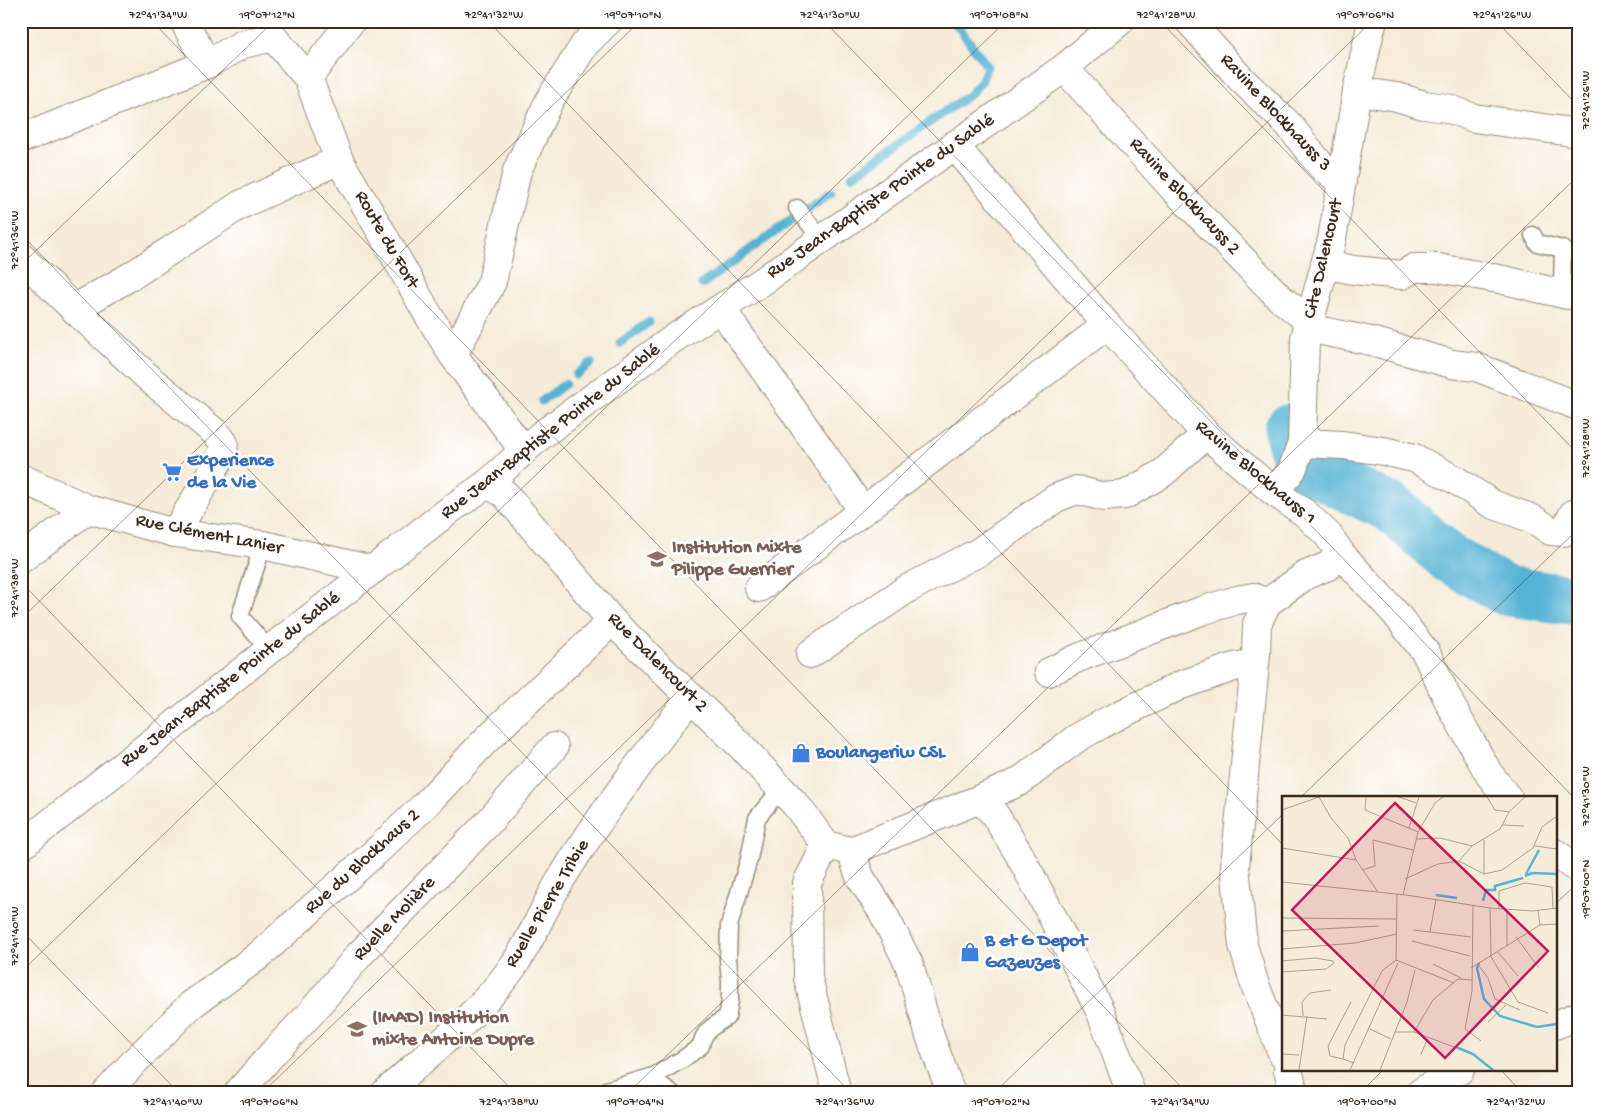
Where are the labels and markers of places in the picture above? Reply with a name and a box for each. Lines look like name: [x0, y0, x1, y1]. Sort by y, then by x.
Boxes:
place label: Experience de la Vie: [187, 450, 275, 495]
supermarket icon: Experience de la Vie: [161, 461, 183, 483]
place label: Institution Mixte Pilippe Guerrier: [671, 537, 802, 582]
school or university icon: Institution Mixte Pilippe Guerrier: [646, 548, 668, 570]
shop icon: Boulangeriw CSL: [790, 742, 812, 764]
place label: Boulangeriw CSL: [815, 742, 946, 765]
place label: B et G Depot Gazeuzes: [984, 930, 1089, 975]
shop icon: B et G Depot Gazeuzes: [959, 941, 981, 963]
place label: (IMAD) Institution mixte Antoine Dupre: [372, 1007, 535, 1052]
school or university icon: (IMAD) Institution mixte Antoine Dupre: [346, 1018, 368, 1040]

